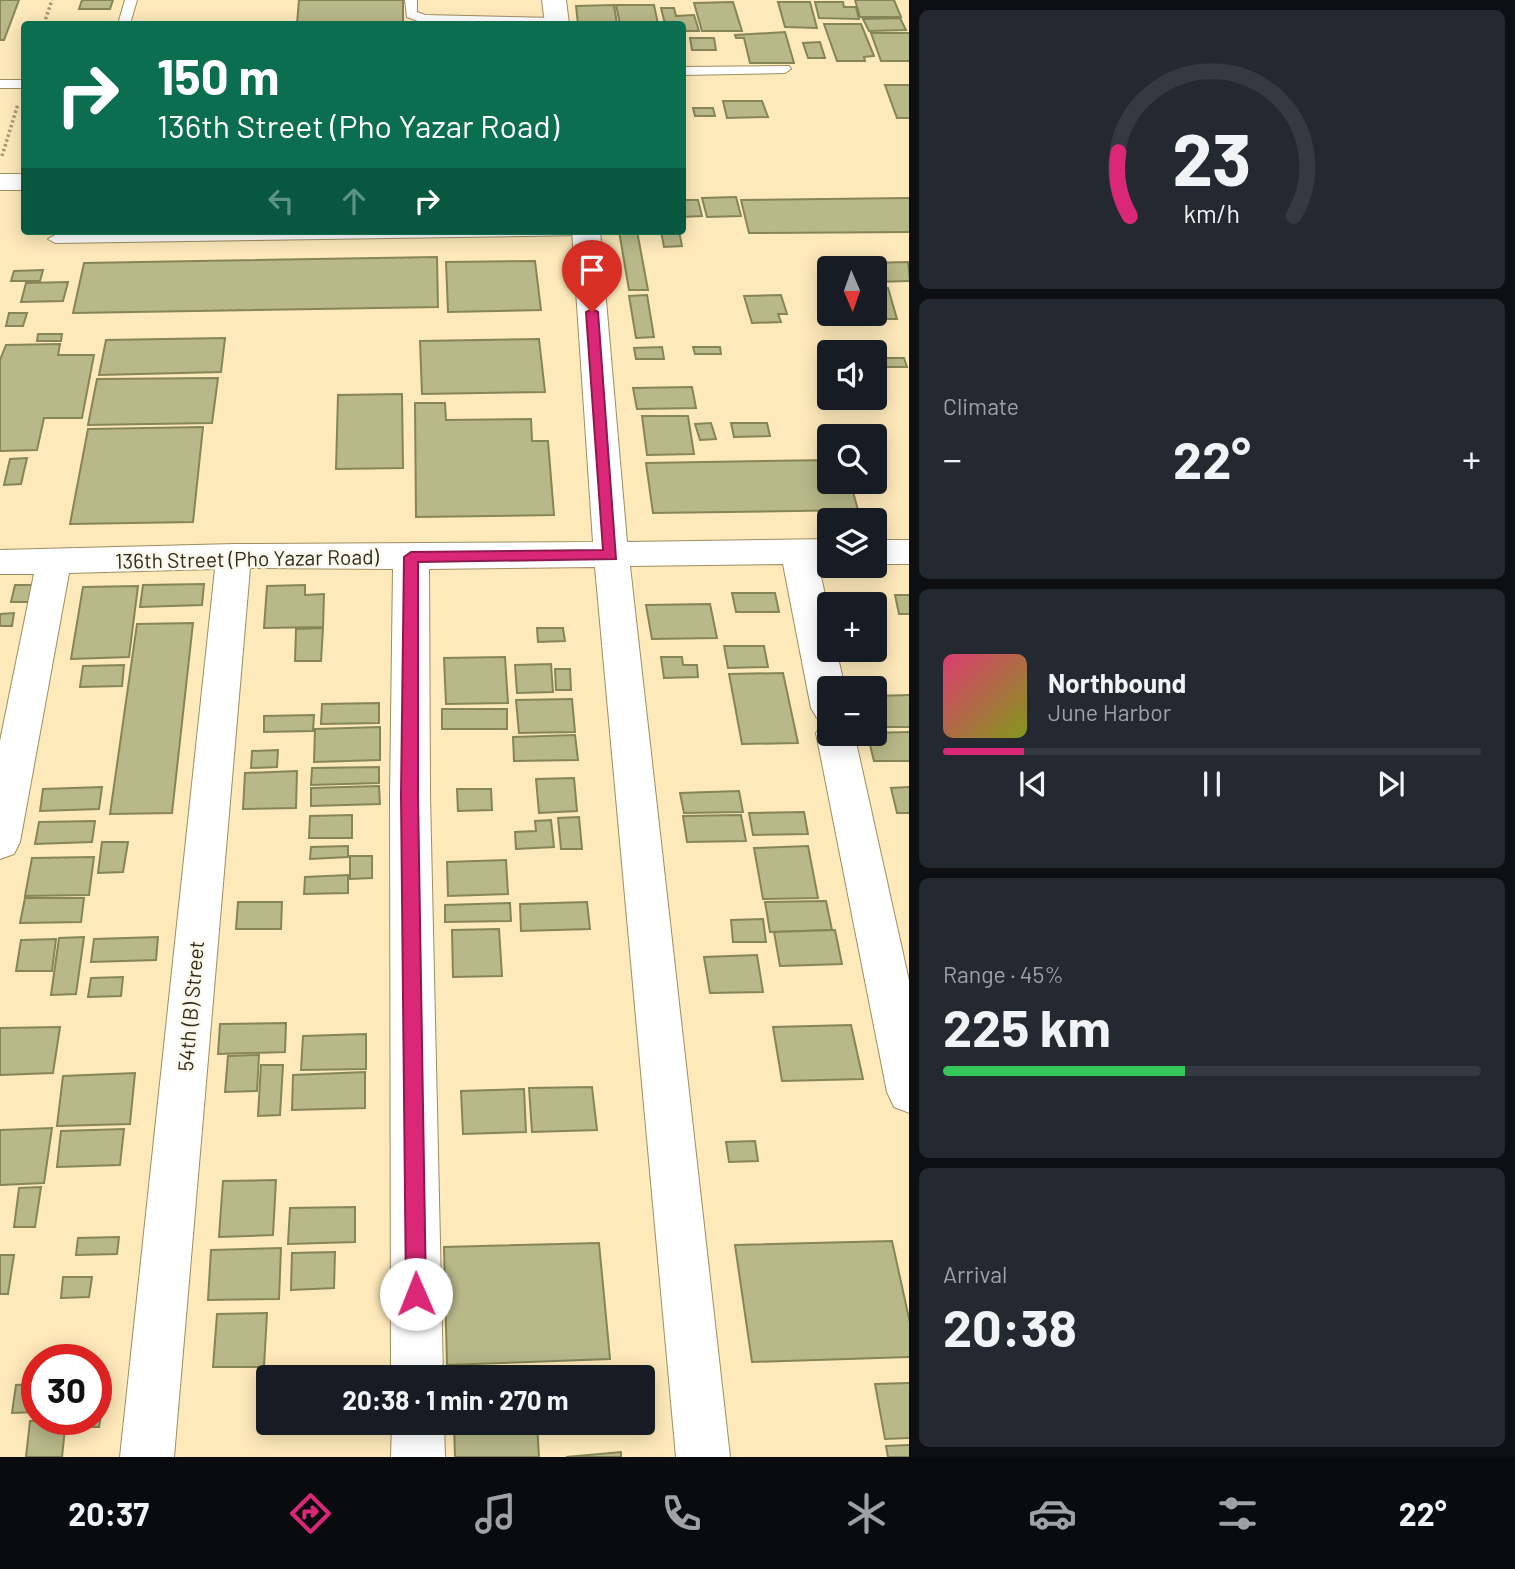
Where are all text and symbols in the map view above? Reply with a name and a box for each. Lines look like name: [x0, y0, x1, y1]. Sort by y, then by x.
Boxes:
text: 150 m: [157, 46, 279, 105]
icon: right: [42, 49, 133, 140]
text: 136th Street (Pho Yazar Road): [157, 106, 559, 144]
text: 23: [1172, 113, 1252, 201]
icon: left: [262, 182, 300, 220]
icon: ahead: [335, 182, 373, 220]
icon: right: [408, 182, 446, 220]
text: km/h: [1184, 198, 1240, 228]
pin: [562, 240, 622, 312]
icon: arrive: [573, 251, 611, 289]
north arrow: [817, 256, 887, 326]
map controls: [817, 256, 887, 746]
button: sound: [817, 340, 887, 410]
text: Climate: [943, 392, 1019, 420]
button: search: [817, 424, 887, 494]
text: 22°: [1173, 427, 1251, 489]
text: −: [943, 435, 962, 481]
text: +: [1462, 435, 1481, 481]
button: layers: [817, 508, 887, 578]
street label: 136th Street (Pho Yazar Road): [115, 543, 380, 573]
button: +: [817, 592, 887, 662]
text: Northbound: [1048, 667, 1186, 698]
button: −: [817, 676, 887, 746]
text: June Harbor: [1048, 698, 1171, 726]
icon: previous: [1014, 765, 1052, 803]
icon: pause: [1193, 765, 1231, 803]
icon: next: [1372, 765, 1410, 803]
street label: 54th (B) Street: [172, 940, 208, 1072]
text: Range · 45%: [943, 960, 1064, 988]
text: 225 km: [943, 995, 1111, 1057]
position arrow: [379, 1257, 453, 1331]
text: Arrival: [943, 1260, 1007, 1288]
text: 20:38: [943, 1295, 1077, 1357]
speed limit sign: 30: [21, 1344, 112, 1435]
text: 20:38 · 1 min · 270 m: [342, 1384, 569, 1415]
icon: directions: [286, 1489, 335, 1538]
icon: music: [471, 1489, 520, 1538]
icon: phone: [657, 1489, 706, 1538]
icon: climate: [842, 1489, 891, 1538]
icon: car: [1028, 1489, 1077, 1538]
icon: filters: [1213, 1489, 1262, 1538]
text: 20:37: [68, 1494, 149, 1532]
text: 22°: [1399, 1494, 1447, 1532]

